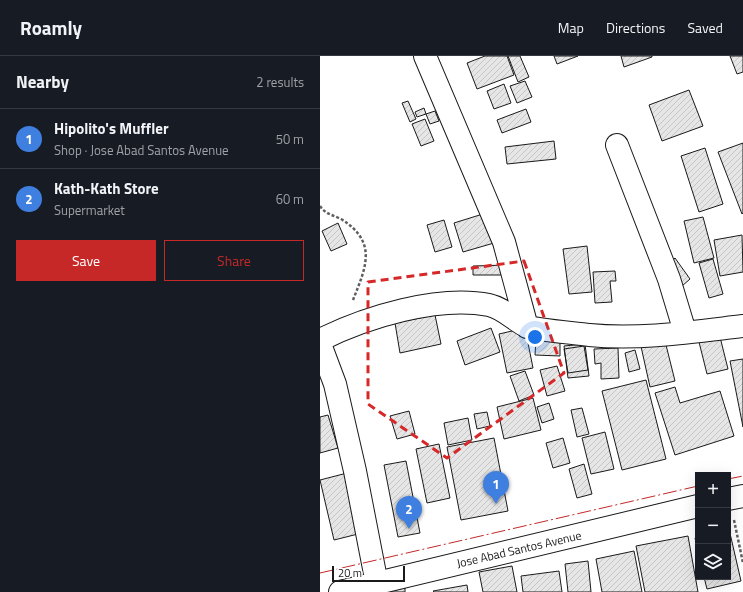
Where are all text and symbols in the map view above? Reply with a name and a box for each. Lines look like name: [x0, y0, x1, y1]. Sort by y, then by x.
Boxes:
text: Roamly: [20, 13, 82, 42]
text: Map: [558, 17, 584, 38]
text: Directions: [606, 17, 665, 38]
text: Saved: [687, 17, 723, 38]
text: Nearby: [16, 69, 69, 95]
text: 2 results: [256, 72, 304, 92]
text: Hipolito's Muffler: [54, 117, 168, 140]
text: 1: [25, 129, 33, 149]
text: 50 m: [276, 129, 304, 149]
text: Shop · Jose Abad Santos Avenue: [54, 140, 229, 160]
text: Kath-Kath Store: [54, 177, 159, 200]
text: 2: [25, 189, 33, 209]
text: 60 m: [276, 189, 304, 209]
text: Supermarket: [54, 200, 125, 220]
button: Save: [16, 240, 156, 281]
button: Share: [164, 240, 304, 281]
your location: [525, 327, 545, 347]
pin: 1: [483, 471, 509, 504]
map controls: [695, 472, 731, 580]
button: +: [695, 472, 731, 508]
pin: 2: [396, 496, 422, 529]
button: −: [695, 508, 731, 544]
street label: Jose Abad Santos Avenue: [455, 525, 583, 573]
button: layers: [695, 544, 731, 580]
scale bar: [332, 564, 405, 583]
text: 20 m: [338, 565, 362, 581]

